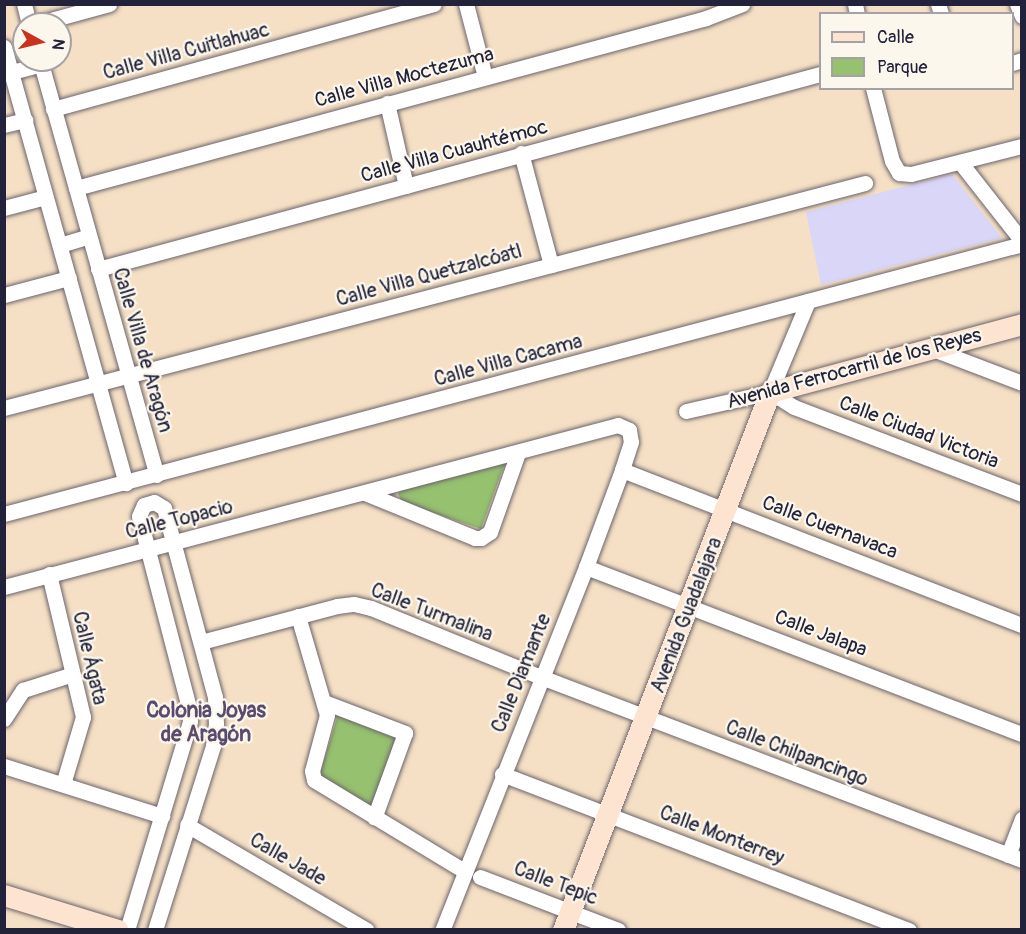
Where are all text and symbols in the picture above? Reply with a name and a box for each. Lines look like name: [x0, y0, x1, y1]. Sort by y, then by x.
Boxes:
north arrow: [12, 12, 72, 72]
legend: [819, 12, 1014, 90]
street label: Calle Villa Cuitlahuac: [100, 17, 272, 85]
text: Calle: [877, 26, 914, 49]
text: N: [47, 37, 69, 51]
street label: Calle Villa Moctezuma: [312, 42, 496, 112]
text: Parque: [877, 56, 927, 79]
street label: Calle Villa Cuauhtémoc: [358, 115, 550, 187]
street label: Calle Villa Quetzalcóatl: [333, 239, 525, 311]
street label: Calle Villa de Aragón: [108, 265, 178, 435]
street label: Avenida Ferrocarril de los Reyes: [724, 322, 984, 414]
street label: Calle Villa Cacama: [431, 329, 585, 391]
street label: Calle Ciudad Victoria: [836, 391, 1002, 473]
street label: Calle Cuernavaca: [759, 490, 901, 564]
street label: Calle Topacio: [123, 494, 235, 544]
street label: Avenida Guadalajara: [645, 534, 727, 696]
street label: Calle Turmalina: [368, 578, 496, 646]
street label: Calle Jalapa: [771, 604, 871, 662]
street label: Calle Ágata: [68, 609, 112, 707]
street label: Calle Diamante: [486, 610, 556, 736]
district label: Colonia Joyas de Aragón: [146, 698, 266, 748]
street label: Calle Chilpancingo: [722, 715, 872, 791]
street label: Calle Monterrey: [656, 800, 788, 870]
street label: Calle Jade: [246, 828, 330, 890]
street label: Calle Tepic: [510, 856, 602, 910]

